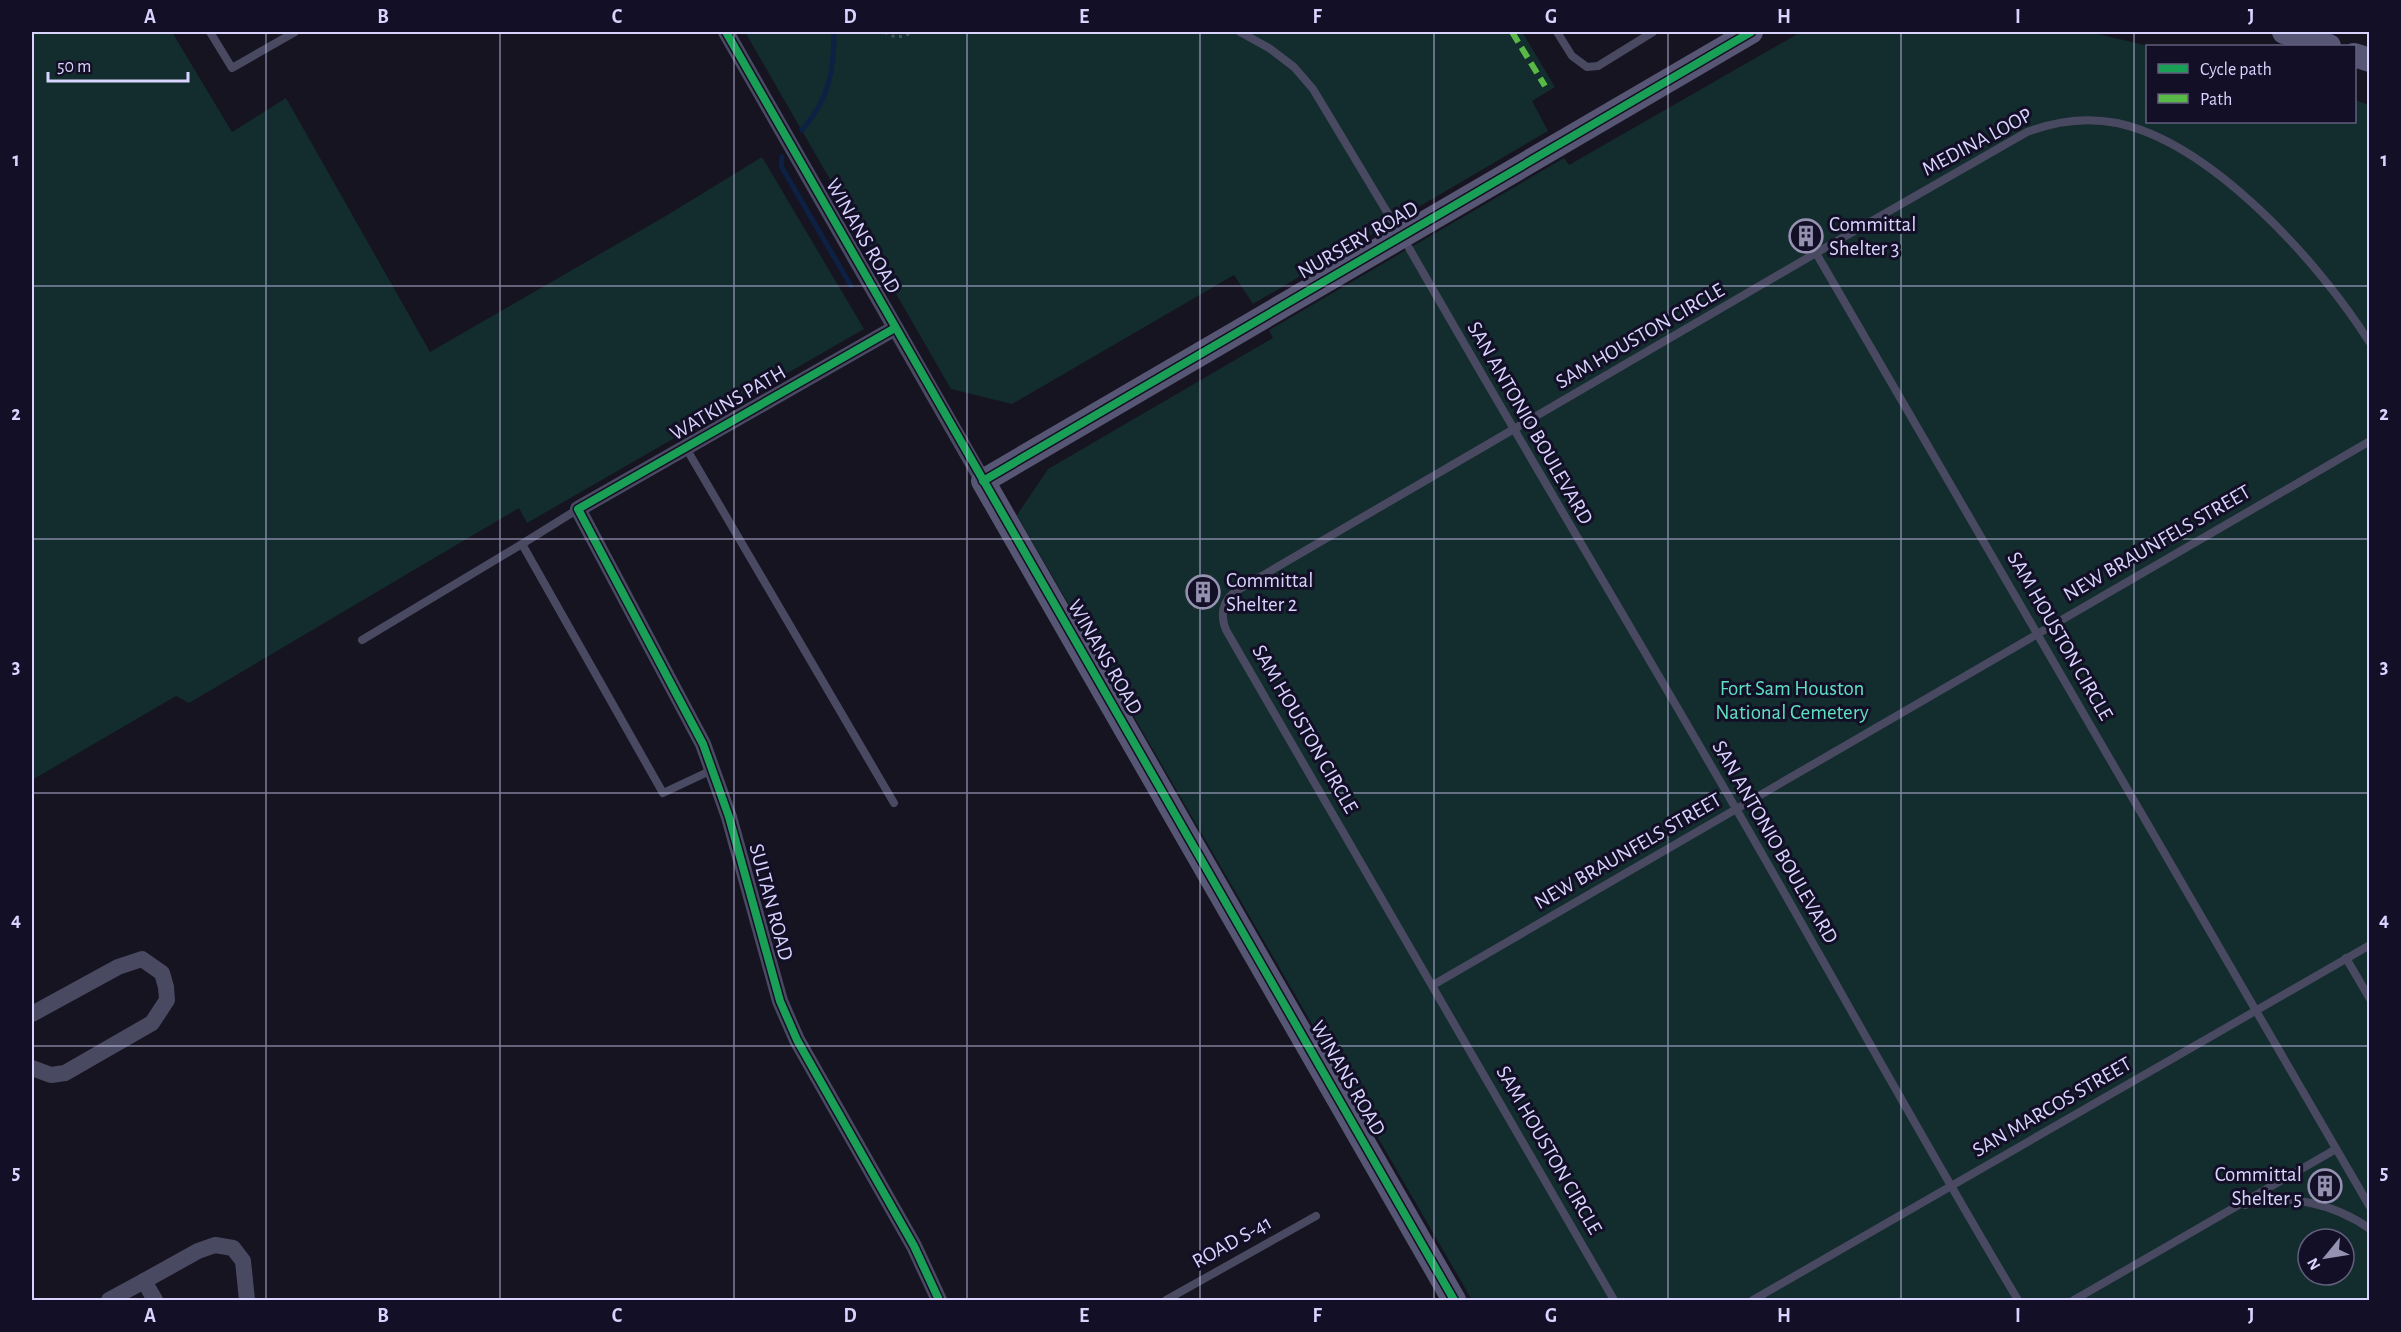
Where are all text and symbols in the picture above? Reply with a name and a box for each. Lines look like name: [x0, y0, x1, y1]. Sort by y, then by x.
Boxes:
text: A: [144, 7, 156, 27]
text: B: [377, 7, 389, 27]
text: C: [612, 7, 623, 27]
text: D: [843, 7, 857, 27]
text: E: [1079, 7, 1089, 27]
text: F: [1312, 7, 1322, 27]
text: G: [1545, 7, 1557, 27]
text: H: [1777, 7, 1791, 27]
text: I: [2015, 7, 2021, 27]
text: J: [2248, 7, 2254, 27]
scale bar: [48, 45, 188, 83]
legend: [2146, 45, 2356, 123]
text: 50 m: [57, 58, 91, 76]
text: Cycle path: [2200, 61, 2272, 79]
text: Path: [2200, 91, 2232, 109]
street label: MEDINA LOOP: [1918, 104, 2036, 180]
text: 1: [12, 150, 20, 170]
text: 1: [2380, 150, 2388, 170]
street label: WINANS ROAD: [822, 175, 904, 297]
street label: NURSERY ROAD: [1294, 197, 1422, 283]
place label: Committal Shelter 3: [1829, 214, 1916, 259]
building icon: Committal Shelter 3: [1788, 218, 1824, 254]
street label: SAM HOUSTON CIRCLE: [1552, 279, 1728, 393]
street label: SAN ANTONIO BOULEVARD: [1463, 318, 1597, 528]
street label: WATKINS PATH: [666, 361, 790, 445]
text: 2: [11, 404, 21, 424]
text: 2: [2379, 404, 2389, 424]
street label: NEW BRAUNFELS STREET: [2060, 481, 2254, 605]
street label: SAM HOUSTON CIRCLE: [2003, 548, 2117, 724]
place label: Committal Shelter 2: [1226, 570, 1313, 615]
building icon: Committal Shelter 2: [1185, 574, 1221, 610]
street label: WINANS ROAD: [1064, 596, 1146, 718]
street label: SAM HOUSTON CIRCLE: [1248, 641, 1362, 817]
text: 3: [12, 657, 20, 677]
text: 3: [2380, 657, 2388, 677]
park label: Fort Sam Houston National Cemetery: [1715, 678, 1869, 723]
street label: SAN ANTONIO BOULEVARD: [1708, 737, 1842, 947]
street label: NEW BRAUNFELS STREET: [1531, 789, 1725, 913]
street label: SULTAN ROAD: [745, 841, 797, 963]
text: 4: [11, 910, 21, 930]
text: 4: [2379, 910, 2389, 930]
street label: WINANS ROAD: [1307, 1017, 1389, 1139]
street label: SAN MARCOS STREET: [1969, 1053, 2135, 1161]
street label: SAM HOUSTON CIRCLE: [1492, 1062, 1606, 1238]
text: 5: [12, 1163, 20, 1183]
text: 5: [2380, 1163, 2388, 1183]
place label: Committal Shelter 5: [2215, 1164, 2302, 1209]
building icon: Committal Shelter 5: [2307, 1168, 2343, 1204]
street label: ROAD S-41: [1189, 1212, 1275, 1272]
north arrow: [2296, 1227, 2356, 1287]
text: N: [2304, 1255, 2324, 1273]
text: A: [144, 1306, 156, 1326]
text: B: [377, 1306, 389, 1326]
text: C: [612, 1306, 623, 1326]
text: D: [843, 1306, 857, 1326]
text: E: [1079, 1306, 1089, 1326]
text: F: [1312, 1306, 1322, 1326]
text: G: [1545, 1306, 1557, 1326]
text: H: [1777, 1306, 1791, 1326]
text: I: [2015, 1306, 2021, 1326]
text: J: [2248, 1306, 2254, 1326]

